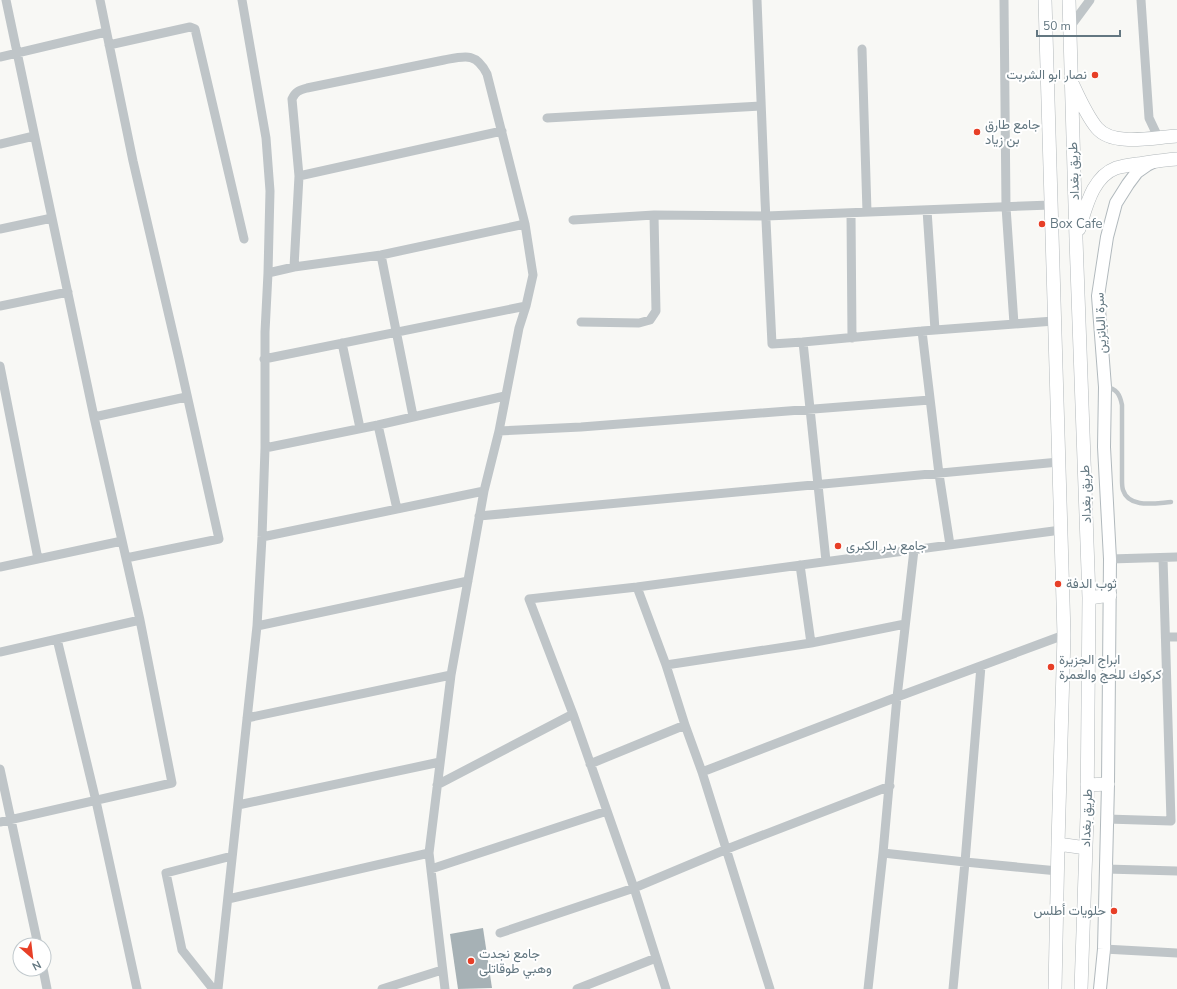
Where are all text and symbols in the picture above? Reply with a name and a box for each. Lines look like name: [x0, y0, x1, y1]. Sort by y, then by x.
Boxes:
scale bar: [1037, 12, 1120, 38]
text: 50 m: [1043, 18, 1071, 34]
place label: نصار ابو الشربت: [1007, 66, 1087, 84]
marker: نصار ابو الشربت: [1090, 70, 1100, 80]
place label: جامع طارق بن زياد: [985, 116, 1040, 149]
marker: جامع طارق بن زياد: [972, 127, 982, 137]
street label: طريق بغداد: [1064, 142, 1084, 200]
place label: Box Cafe: [1050, 215, 1103, 233]
marker: Box Cafe: [1037, 219, 1047, 229]
street label: سرة البانزين: [1090, 292, 1112, 354]
street label: طريق بغداد: [1076, 465, 1096, 523]
place label: جامع بدر الكبرى: [846, 537, 927, 555]
marker: جامع بدر الكبرى: [833, 541, 843, 551]
place label: ثوب الدفة: [1066, 575, 1117, 593]
marker: ثوب الدفة: [1053, 579, 1063, 589]
place label: ابراج الجزيرة كركوك للحج والعمرة: [1059, 651, 1162, 684]
marker: ابراج الجزيرة كركوك للحج والعمرة: [1046, 662, 1056, 672]
street label: طريق بغداد: [1077, 789, 1097, 847]
place label: حلويات أطلس: [1034, 902, 1106, 920]
marker: حلويات أطلس: [1109, 906, 1119, 916]
north arrow: [12, 937, 52, 977]
place label: جامع نجدت وهبي طوقاتلى: [479, 945, 552, 979]
marker: جامع نجدت وهبي طوقاتلى: [466, 956, 476, 966]
text: N: [29, 957, 44, 974]

